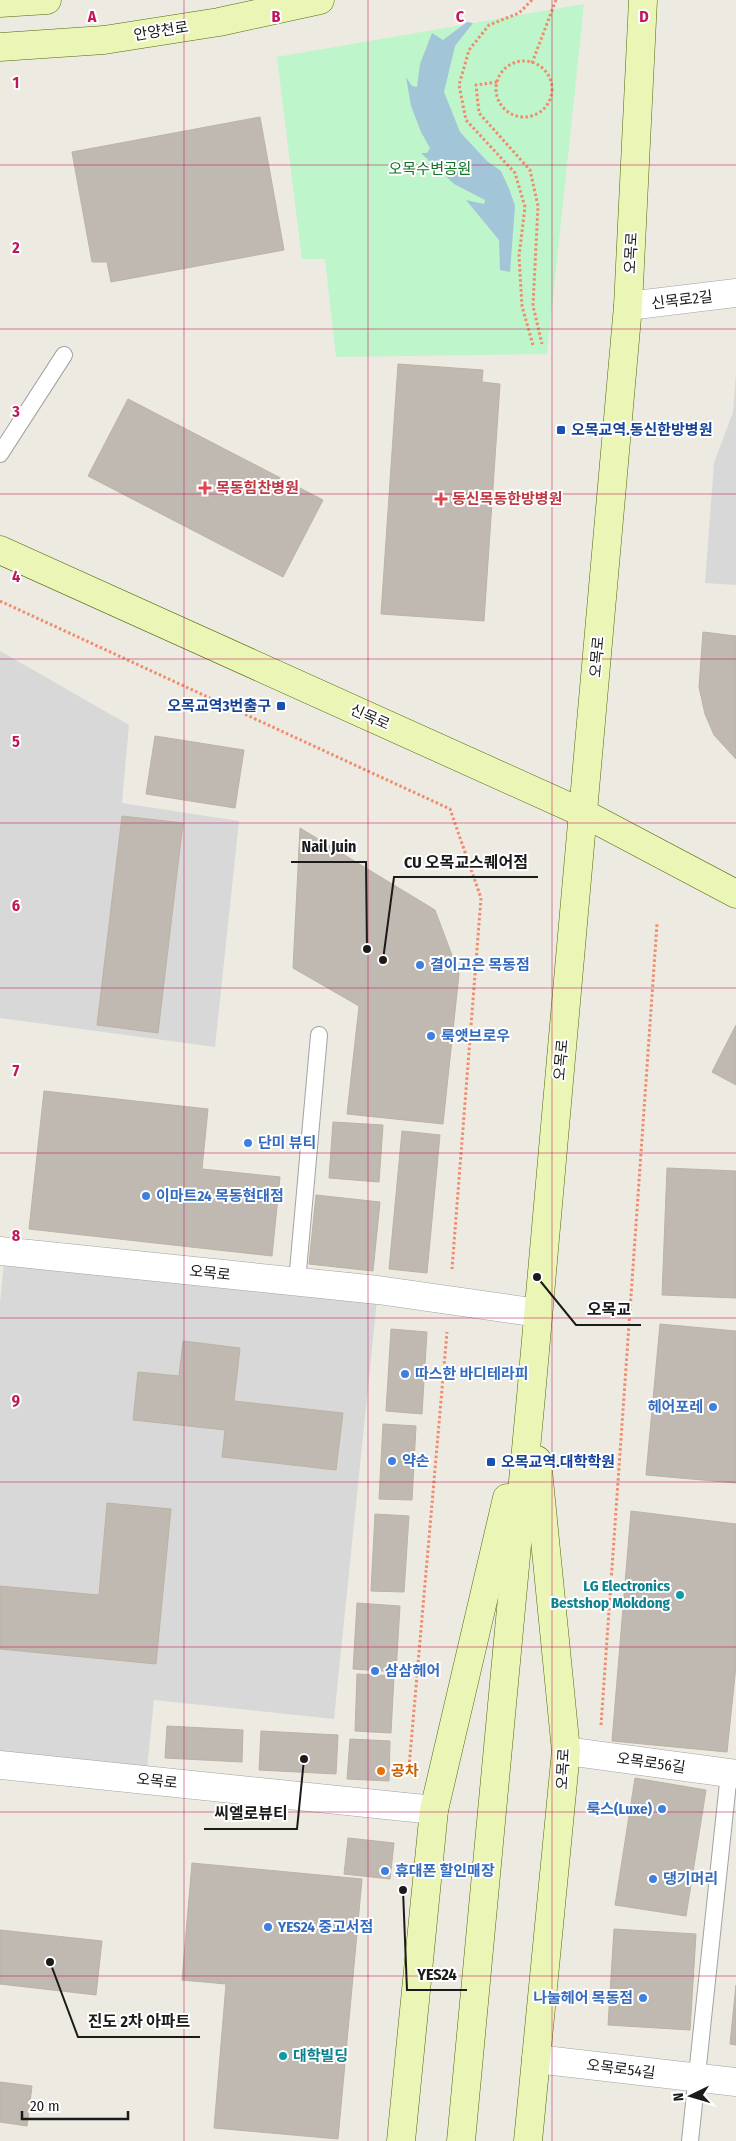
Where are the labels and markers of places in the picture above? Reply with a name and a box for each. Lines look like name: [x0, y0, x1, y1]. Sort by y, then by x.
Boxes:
place label: 오목교역.동신한방병원: [571, 421, 712, 439]
marker: 오목교역.동신한방병원: [555, 424, 567, 436]
place label: 목동힘찬병원: [216, 479, 299, 497]
marker: 목동힘찬병원: [198, 481, 212, 495]
place label: 동신목동한방병원: [452, 490, 562, 508]
marker: 동신목동한방병원: [434, 492, 448, 506]
place label: 오목교역3번출구: [167, 697, 271, 715]
marker: 오목교역3번출구: [275, 700, 287, 712]
callout: Nail Juin: [291, 831, 366, 862]
callout: CU 오목교스퀘어점: [394, 846, 538, 877]
place label: 결이고은 목동점: [430, 956, 530, 974]
marker: 결이고은 목동점: [414, 959, 426, 971]
place label: 룩앳브로우: [441, 1027, 510, 1045]
marker: 룩앳브로우: [425, 1030, 437, 1042]
place label: 단미 뷰티: [258, 1134, 316, 1152]
marker: 단미 뷰티: [242, 1137, 254, 1149]
place label: 이마트24 목동현대점: [156, 1187, 284, 1205]
marker: 이마트24 목동현대점: [140, 1190, 152, 1202]
callout: 오목교: [576, 1294, 641, 1325]
place label: 따스한 바디테라피: [415, 1365, 529, 1383]
marker: 따스한 바디테라피: [399, 1368, 411, 1380]
place label: 헤어포레: [648, 1398, 703, 1416]
marker: 헤어포레: [707, 1401, 719, 1413]
place label: 약손: [402, 1452, 430, 1470]
place label: 오목교역.대학학원: [501, 1453, 615, 1471]
marker: 약손: [386, 1455, 398, 1467]
marker: 오목교역.대학학원: [485, 1456, 497, 1468]
place label: LG Electronics Bestshop Mokdong: [551, 1577, 671, 1612]
marker: LG Electronics Bestshop Mokdong: [674, 1589, 686, 1601]
place label: 삼삼헤어: [385, 1662, 440, 1680]
marker: 삼삼헤어: [369, 1665, 381, 1677]
place label: 공차: [391, 1762, 419, 1780]
marker: 공차: [375, 1765, 387, 1777]
callout: 씨엘로뷰티: [204, 1798, 297, 1829]
place label: 룩스(Luxe): [586, 1800, 652, 1818]
marker: 룩스(Luxe): [656, 1803, 668, 1815]
place label: 휴대폰 할인매장: [395, 1862, 495, 1880]
marker: 휴대폰 할인매장: [379, 1865, 391, 1877]
place label: 댕기머리: [663, 1870, 718, 1888]
marker: 댕기머리: [647, 1873, 659, 1885]
place label: YES24 중고서점: [277, 1918, 373, 1936]
marker: YES24 중고서점: [262, 1921, 274, 1933]
callout: YES24: [407, 1959, 467, 1990]
place label: 나눌헤어 목동점: [533, 1989, 633, 2007]
marker: 나눌헤어 목동점: [637, 1992, 649, 2004]
callout: 진도 2차 아파트: [78, 2006, 200, 2037]
place label: 대학빌딩: [293, 2047, 348, 2065]
marker: 대학빌딩: [277, 2050, 289, 2062]

